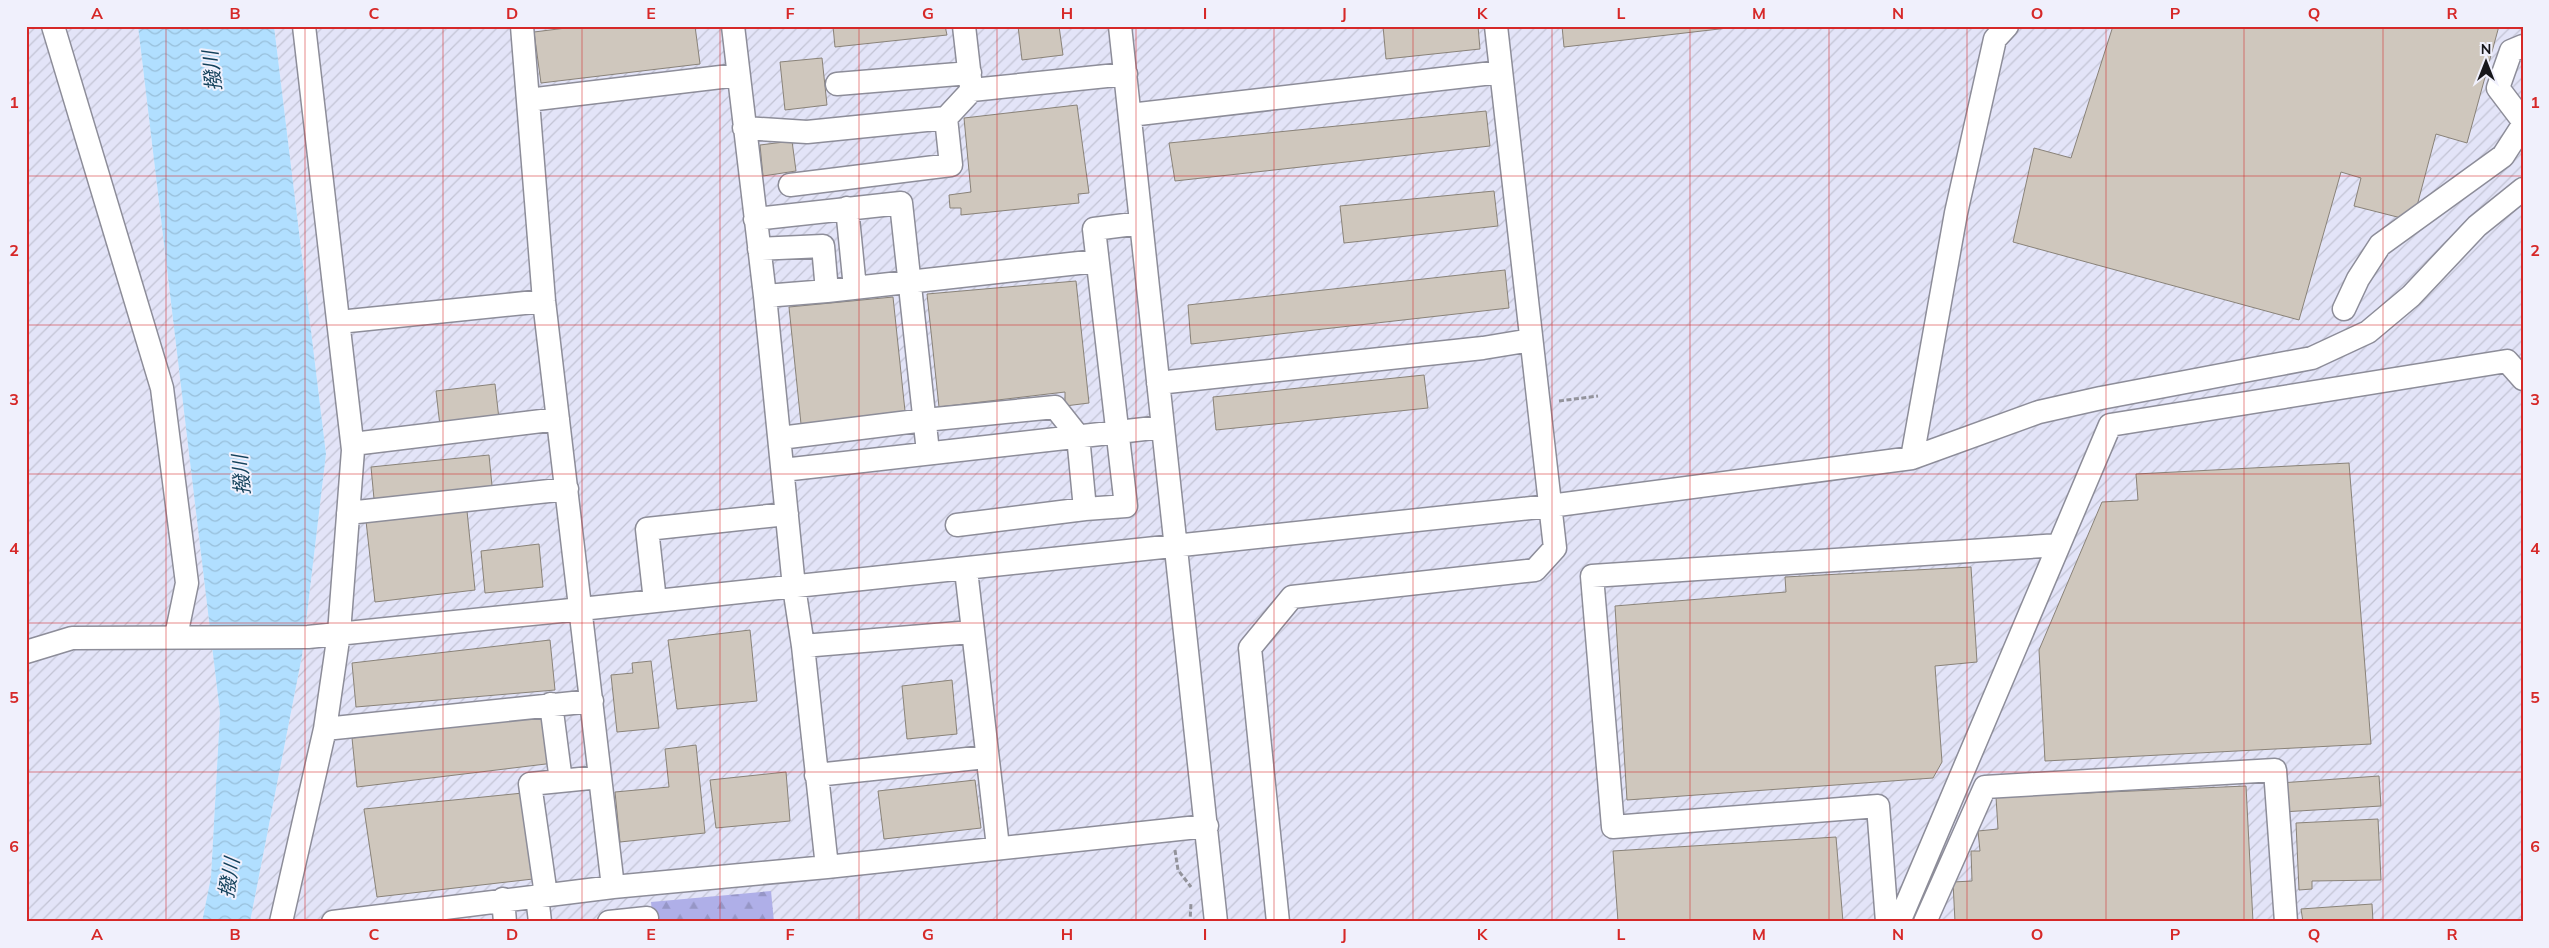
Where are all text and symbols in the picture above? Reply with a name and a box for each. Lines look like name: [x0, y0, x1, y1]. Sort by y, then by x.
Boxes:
text: A: [91, 3, 103, 23]
text: B: [229, 3, 241, 23]
text: C: [369, 3, 380, 23]
text: D: [506, 3, 518, 23]
text: E: [646, 3, 656, 23]
text: F: [785, 3, 795, 23]
text: G: [922, 3, 934, 23]
text: H: [1061, 3, 1073, 23]
text: I: [1203, 3, 1207, 23]
text: J: [1341, 3, 1347, 23]
text: K: [1477, 3, 1489, 23]
text: L: [1617, 3, 1626, 23]
text: M: [1752, 3, 1766, 23]
text: N: [1892, 3, 1904, 23]
text: O: [2031, 3, 2043, 23]
text: P: [2170, 3, 2181, 23]
text: Q: [2308, 3, 2320, 23]
text: R: [2446, 3, 2458, 23]
north arrow: [2462, 38, 2512, 88]
text: N: [2481, 40, 2491, 58]
water label: 撥川: [197, 48, 226, 92]
text: 1: [9, 92, 19, 112]
text: 1: [2530, 92, 2540, 112]
text: 2: [9, 240, 19, 260]
text: 2: [2530, 240, 2540, 260]
text: 3: [9, 389, 19, 409]
text: 3: [2530, 389, 2540, 409]
water label: 撥川: [226, 452, 254, 496]
text: 4: [9, 538, 19, 558]
text: 4: [2530, 538, 2540, 558]
text: 5: [9, 687, 19, 707]
text: 5: [2530, 687, 2540, 707]
text: 6: [9, 836, 19, 856]
text: 6: [2530, 836, 2540, 856]
water label: 撥川: [213, 854, 244, 900]
text: A: [91, 924, 103, 944]
text: B: [229, 924, 241, 944]
text: C: [369, 924, 380, 944]
text: D: [506, 924, 518, 944]
text: E: [646, 924, 656, 944]
text: F: [785, 924, 795, 944]
text: G: [922, 924, 934, 944]
text: H: [1061, 924, 1073, 944]
text: I: [1203, 924, 1207, 944]
text: J: [1341, 924, 1347, 944]
text: K: [1477, 924, 1489, 944]
text: L: [1617, 924, 1626, 944]
text: M: [1752, 924, 1766, 944]
text: N: [1892, 924, 1904, 944]
text: O: [2031, 924, 2043, 944]
text: P: [2170, 924, 2181, 944]
text: Q: [2308, 924, 2320, 944]
text: R: [2446, 924, 2458, 944]

